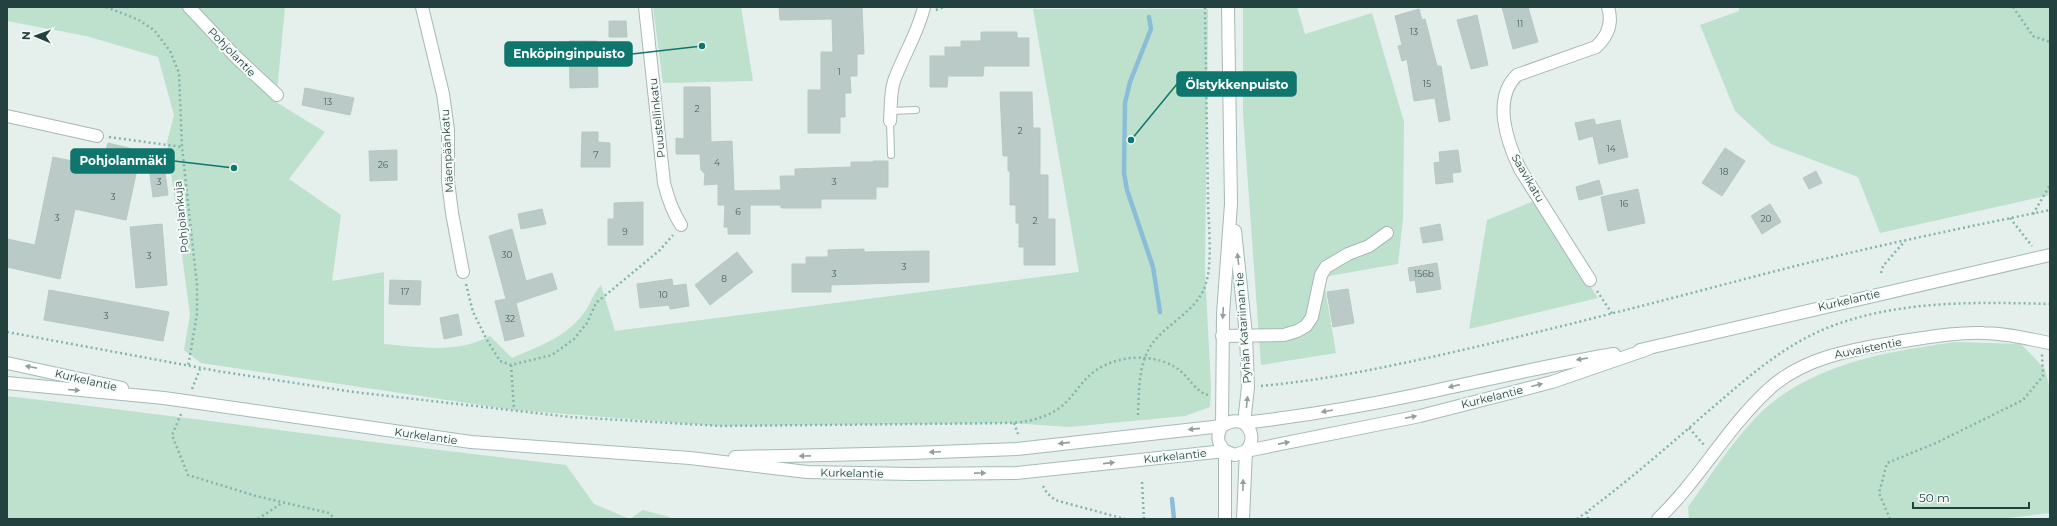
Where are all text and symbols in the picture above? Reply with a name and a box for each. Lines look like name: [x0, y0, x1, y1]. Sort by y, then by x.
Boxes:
north arrow: [16, 16, 56, 56]
house number: 11: [1517, 18, 1523, 29]
street label: Pohjolantie: [205, 24, 259, 80]
house number: 13: [1410, 26, 1418, 37]
text: N: [19, 31, 33, 40]
callout: Enköpinginpuisto: [505, 42, 632, 66]
text: Enköpinginpuisto: [513, 46, 625, 61]
house number: 1: [837, 66, 841, 77]
callout: Ölstykkenpuisto: [1177, 72, 1296, 96]
street label: Puustellinkatu: [646, 77, 668, 159]
text: Ölstykkenpuisto: [1186, 77, 1289, 92]
house number: 15: [1423, 78, 1431, 89]
house number: 13: [324, 96, 332, 107]
house number: 2: [694, 103, 700, 114]
street label: Mäenpäänkatu: [438, 109, 456, 193]
house number: 2: [1017, 125, 1023, 136]
house number: 14: [1606, 143, 1616, 154]
callout: Pohjolanmäki: [71, 149, 174, 173]
house number: 7: [593, 149, 599, 160]
street label: Saavikatu: [1509, 151, 1547, 205]
text: Pohjolanmäki: [79, 153, 167, 168]
house number: 4: [714, 157, 720, 168]
house number: 26: [378, 159, 389, 170]
house number: 18: [1720, 166, 1729, 177]
house number: 3: [156, 176, 162, 187]
house number: 3: [831, 176, 837, 187]
street label: Pohjolankuja: [170, 180, 192, 254]
house number: 3: [110, 191, 116, 202]
house number: 16: [1620, 198, 1629, 209]
house number: 6: [735, 206, 741, 217]
house number: 3: [54, 212, 60, 223]
house number: 20: [1760, 213, 1772, 224]
house number: 2: [1032, 215, 1038, 226]
house number: 9: [622, 226, 628, 237]
house number: 30: [501, 249, 513, 260]
house number: 3: [146, 250, 152, 261]
one-way arrow: [1235, 252, 1241, 265]
house number: 3: [901, 261, 907, 272]
house number: 3: [831, 268, 837, 279]
house number: 156b: [1414, 268, 1434, 279]
street label: Pyhän Katariinan tie: [1232, 272, 1254, 384]
house number: 8: [721, 273, 727, 284]
house number: 17: [401, 286, 409, 297]
street label: Kurkelantie: [1817, 286, 1882, 314]
house number: 10: [658, 289, 668, 300]
one-way arrow: [1220, 307, 1226, 320]
house number: 3: [103, 310, 109, 321]
house number: 32: [505, 313, 515, 324]
street label: Auvaistentie: [1833, 335, 1903, 361]
one-way arrow: [1576, 356, 1588, 362]
one-way arrow: [24, 364, 37, 370]
street label: Kurkelantie: [54, 366, 119, 394]
street label: Kurkelantie: [1460, 382, 1525, 411]
one-way arrow: [1531, 382, 1544, 388]
one-way arrow: [1448, 384, 1461, 390]
one-way arrow: [68, 387, 80, 394]
one-way arrow: [1243, 396, 1250, 408]
one-way arrow: [1321, 409, 1333, 415]
one-way arrow: [1405, 414, 1418, 420]
street label: Kurkelantie: [394, 425, 459, 447]
one-way arrow: [1188, 426, 1200, 433]
one-way arrow: [1058, 440, 1070, 447]
one-way arrow: [1278, 440, 1290, 446]
street label: Kurkelantie: [1143, 446, 1208, 466]
one-way arrow: [929, 449, 941, 456]
one-way arrow: [798, 453, 811, 459]
one-way arrow: [1103, 460, 1115, 466]
street label: Kurkelantie: [820, 465, 884, 481]
one-way arrow: [974, 470, 987, 476]
one-way arrow: [1240, 479, 1247, 491]
scale bar: [1913, 484, 2029, 510]
text: 50 m: [1919, 490, 1950, 505]

